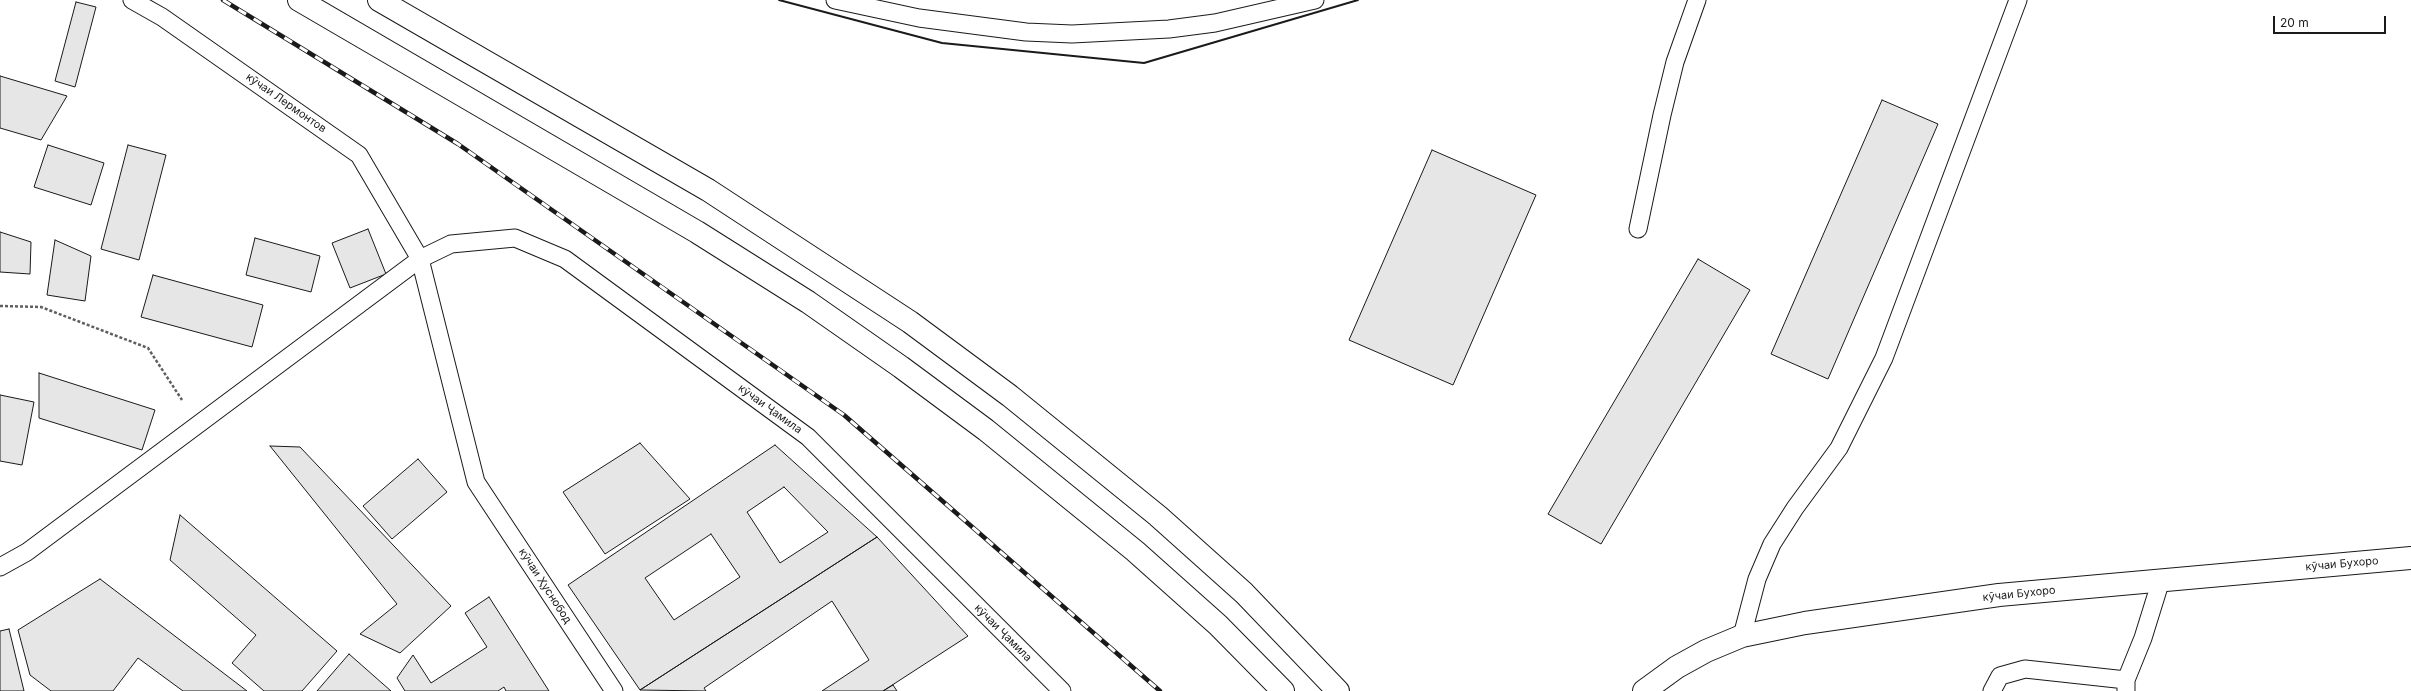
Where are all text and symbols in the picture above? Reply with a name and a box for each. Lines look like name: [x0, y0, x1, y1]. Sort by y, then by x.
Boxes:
scale bar: [2275, 8, 2388, 34]
text: 20 m: [2280, 15, 2309, 30]
street label: кӯчаи Лермонтов: [243, 70, 329, 136]
street label: кӯчаи Ҷамила: [735, 381, 805, 437]
street label: кӯчаи Ҳуснобод: [516, 546, 574, 626]
street label: кӯчаи Бухоро: [2305, 554, 2379, 574]
street label: кӯчаи Бухоро: [1982, 584, 2056, 604]
street label: кӯчаи Ҷамила: [972, 602, 1034, 664]

